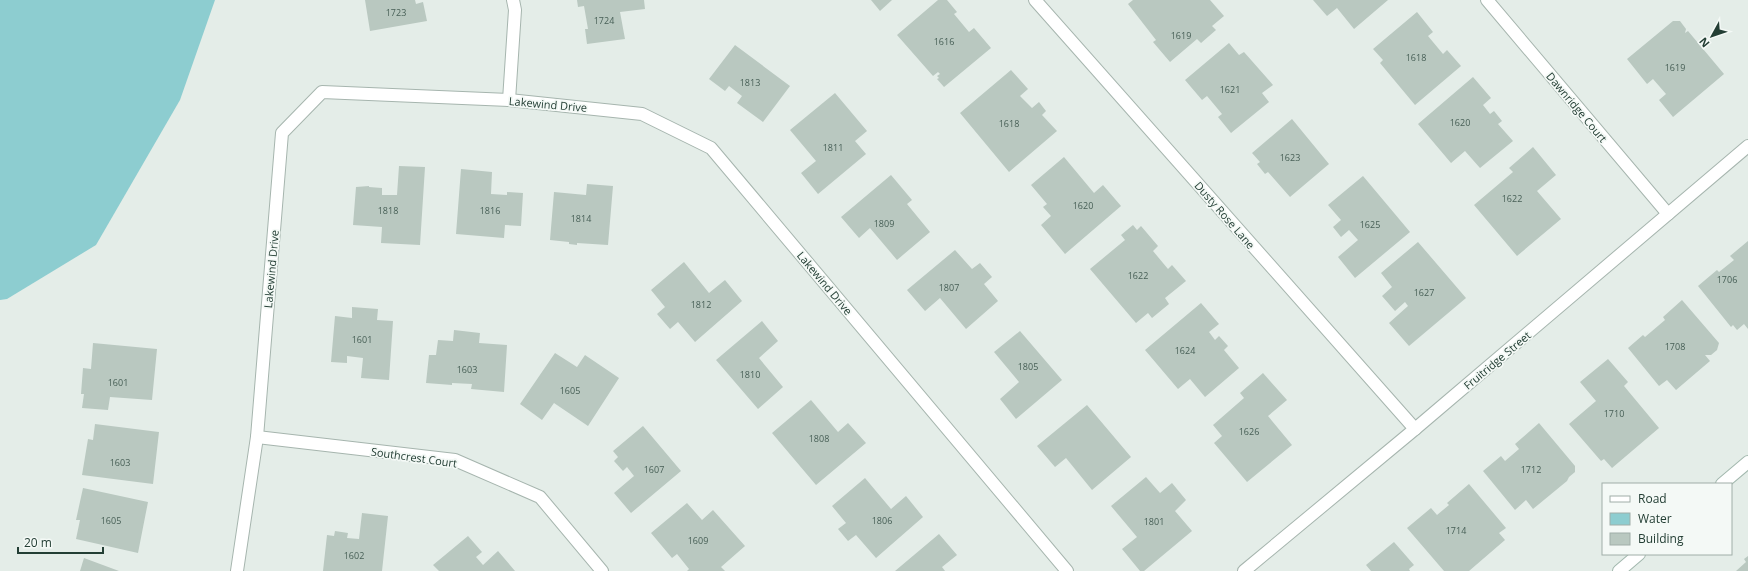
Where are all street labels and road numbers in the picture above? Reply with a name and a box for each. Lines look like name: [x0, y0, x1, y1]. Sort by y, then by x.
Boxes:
street label: Dawnridge Court: [1543, 69, 1611, 145]
street label: Lakewind Drive: [508, 93, 588, 115]
street label: Dusty Rose Lane: [1192, 178, 1258, 252]
street label: Lakewind Drive: [260, 229, 282, 309]
street label: Lakewind Drive: [794, 248, 856, 318]
street label: Fruitridge Street: [1460, 327, 1534, 393]
street label: Southcrest Court: [370, 444, 458, 470]

